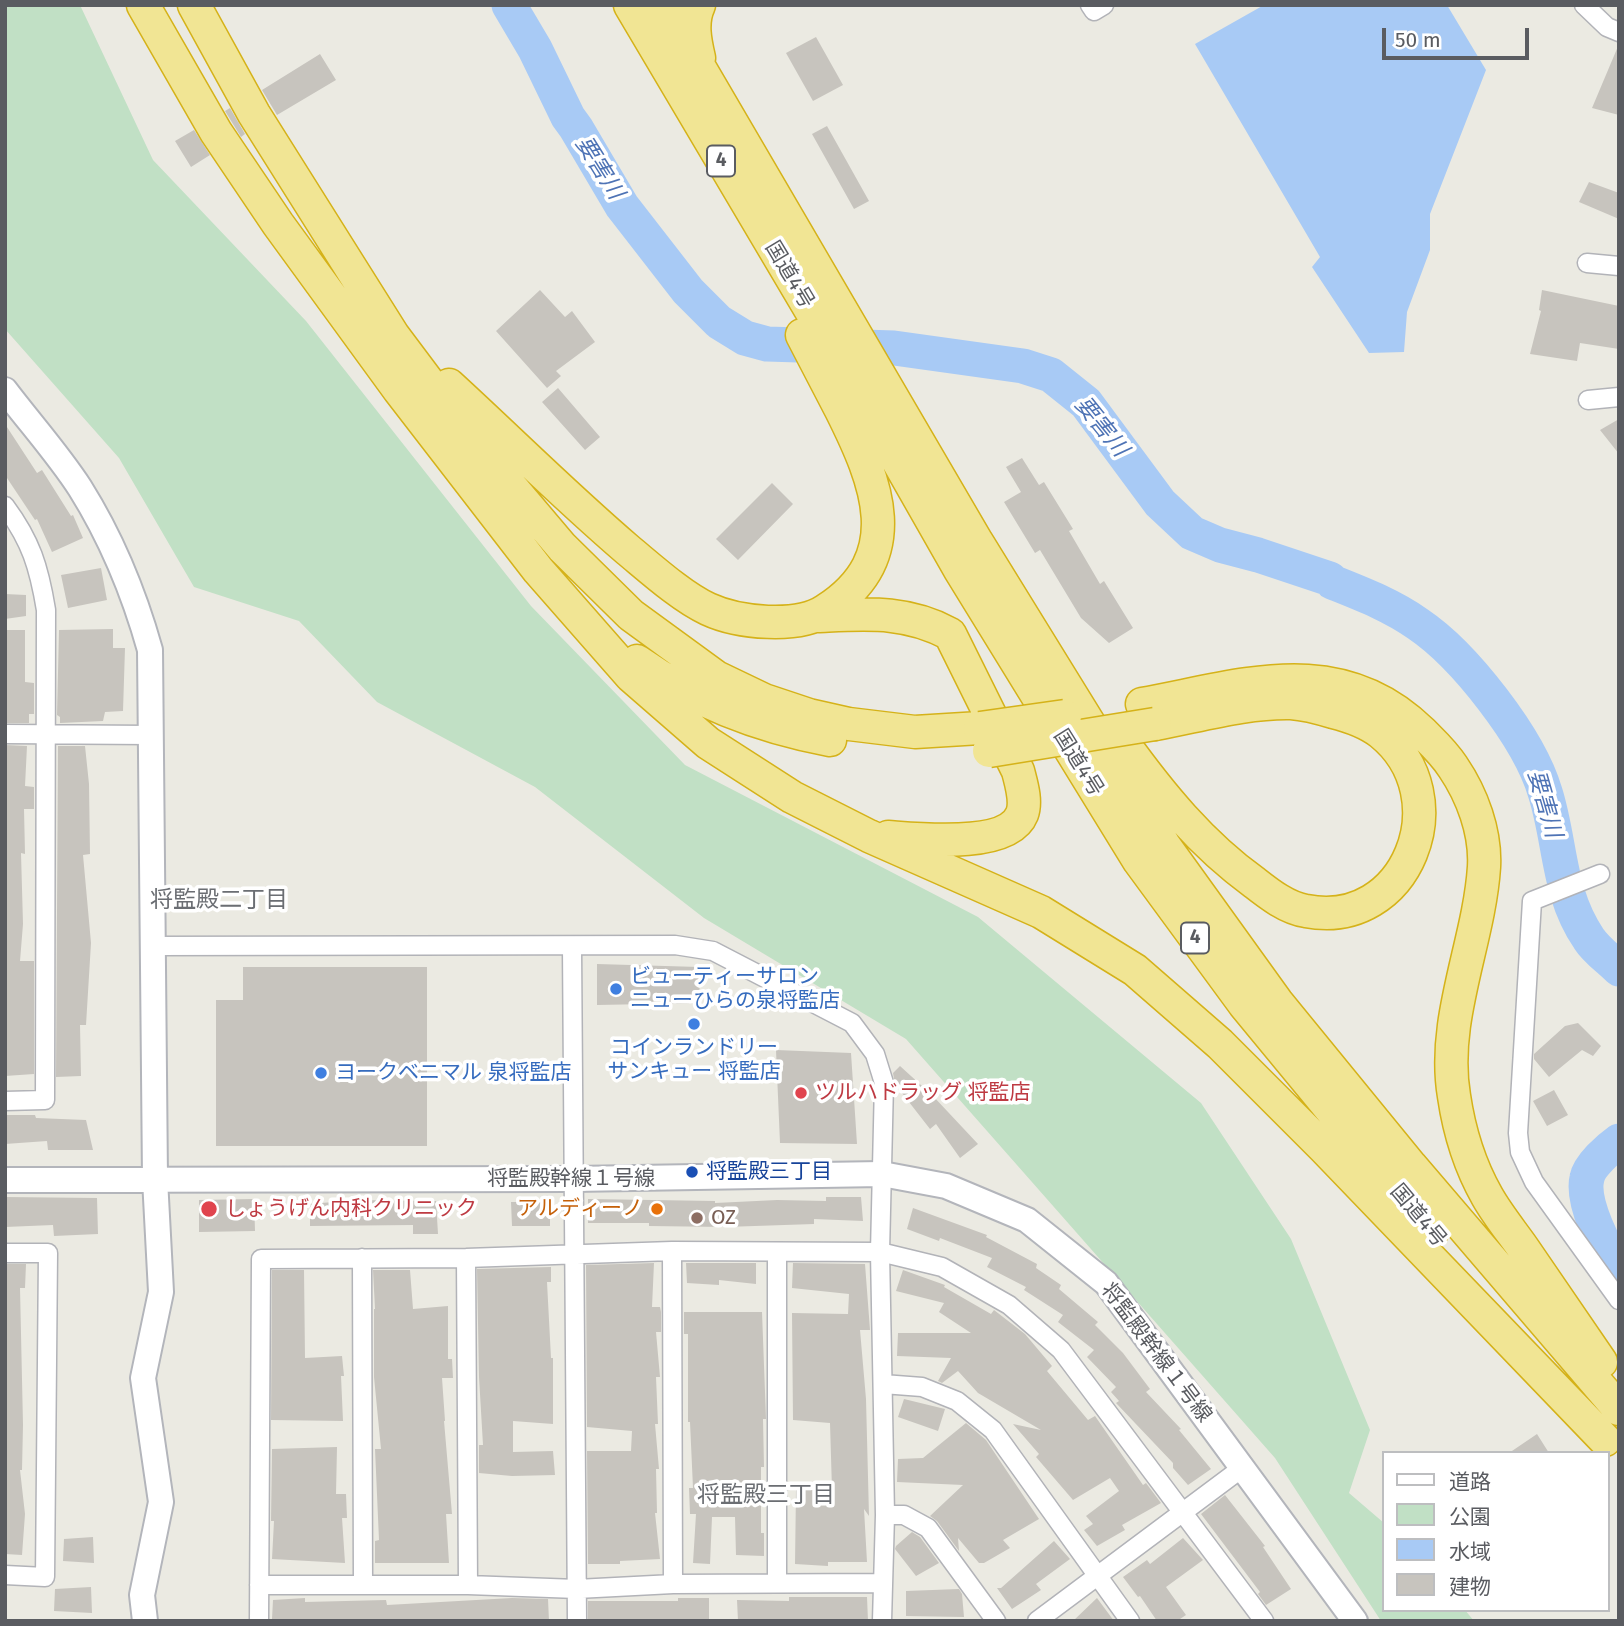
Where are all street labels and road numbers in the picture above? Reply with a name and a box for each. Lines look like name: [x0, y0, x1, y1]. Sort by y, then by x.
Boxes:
road number: 4: [707, 146, 735, 176]
street label: 国道4号: [759, 237, 819, 313]
street label: 国道4号: [1048, 725, 1108, 801]
road number: 4: [1181, 922, 1209, 954]
street label: 将監殿幹線１号線: [487, 1166, 655, 1192]
street label: 国道4号: [1385, 1179, 1451, 1253]
street label: 将監殿幹線１号線: [1095, 1278, 1217, 1428]

